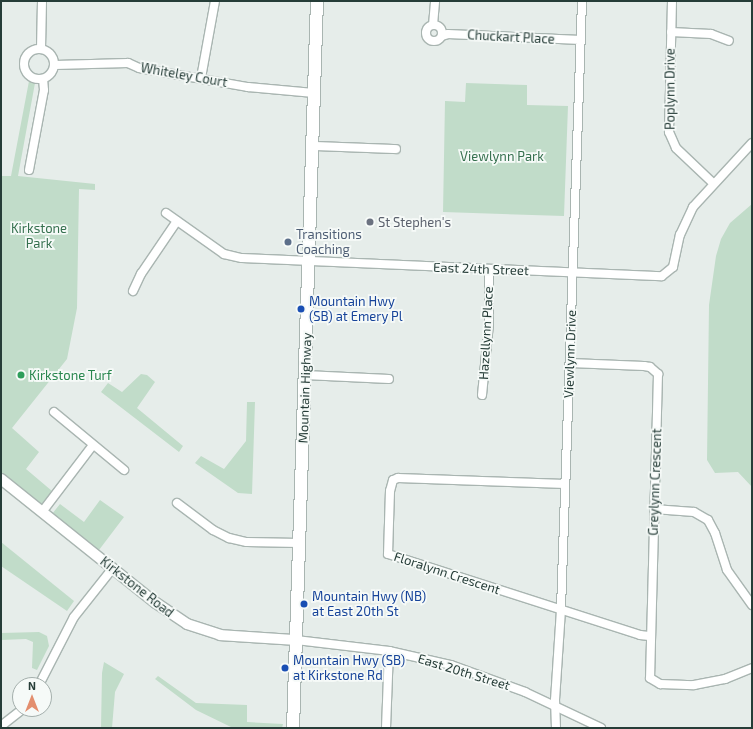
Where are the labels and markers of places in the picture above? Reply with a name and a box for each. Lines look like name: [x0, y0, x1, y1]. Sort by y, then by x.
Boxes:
place label: St Stephen's: [378, 214, 451, 230]
marker: St Stephen's: [365, 217, 375, 227]
place label: Transitions Coaching: [296, 227, 362, 258]
marker: Transitions Coaching: [283, 237, 293, 247]
place label: Mountain Hwy (SB) at Emery Pl: [309, 294, 403, 325]
marker: Mountain Hwy (SB) at Emery Pl: [296, 304, 306, 314]
place label: Kirkstone Turf: [29, 367, 112, 383]
marker: Kirkstone Turf: [16, 370, 26, 380]
place label: Mountain Hwy (NB) at East 20th St: [312, 589, 426, 620]
marker: Mountain Hwy (NB) at East 20th St: [299, 599, 309, 609]
place label: Mountain Hwy (SB) at Kirkstone Rd: [293, 653, 405, 684]
marker: Mountain Hwy (SB) at Kirkstone Rd: [280, 663, 290, 673]

